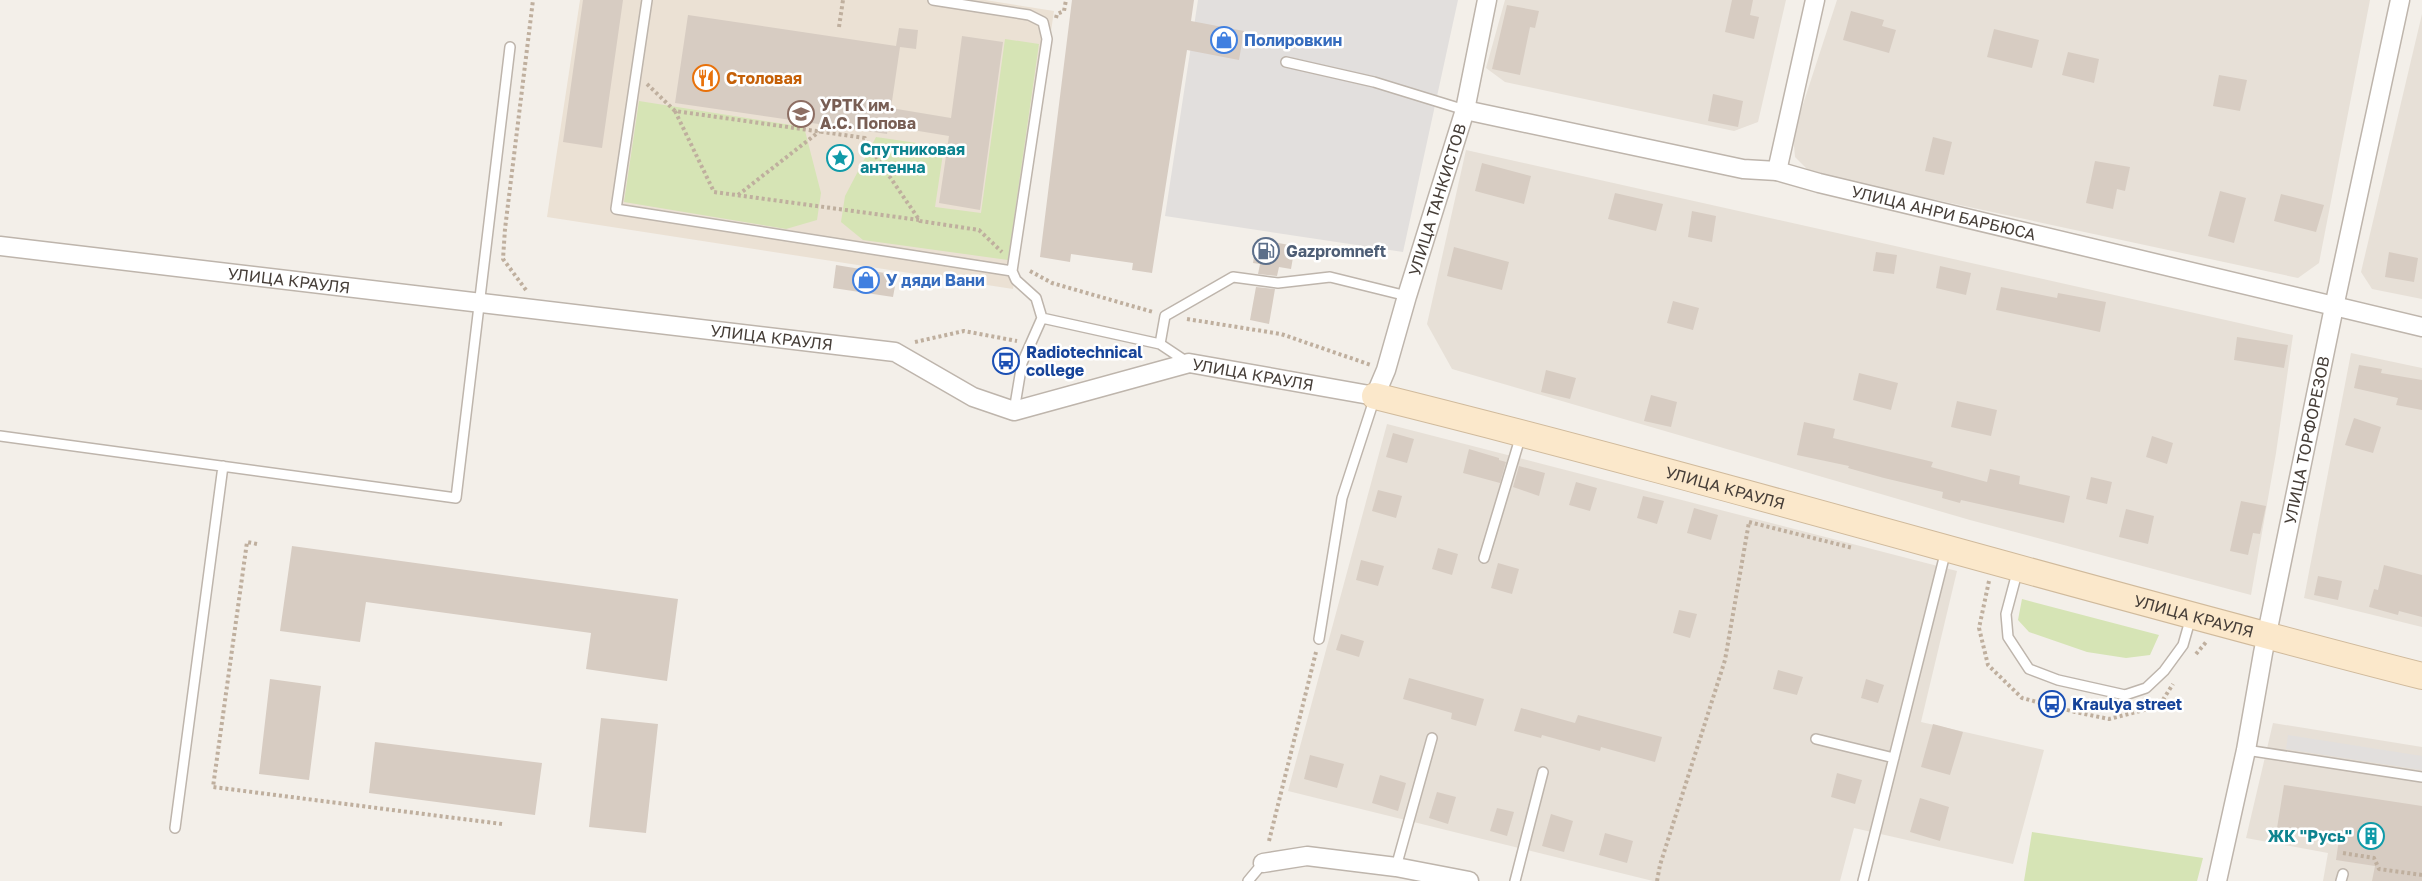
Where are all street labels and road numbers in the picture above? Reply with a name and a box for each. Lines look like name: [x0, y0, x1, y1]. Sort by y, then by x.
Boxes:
street label: УЛИЦА ТАНКИСТОВ: [1404, 121, 1470, 278]
street label: УЛИЦА АНРИ БАРБЮСА: [1849, 181, 2038, 245]
street label: УЛИЦА КРАУЛЯ: [227, 263, 351, 297]
street label: УЛИЦА КРАУЛЯ: [709, 320, 834, 355]
street label: УЛИЦА КРАУЛЯ: [1190, 354, 1315, 395]
street label: УЛИЦА ТОРФОРЕЗОВ: [2280, 354, 2334, 526]
street label: УЛИЦА КРАУЛЯ: [1663, 462, 1787, 513]
street label: УЛИЦА КРАУЛЯ: [2132, 590, 2256, 642]

